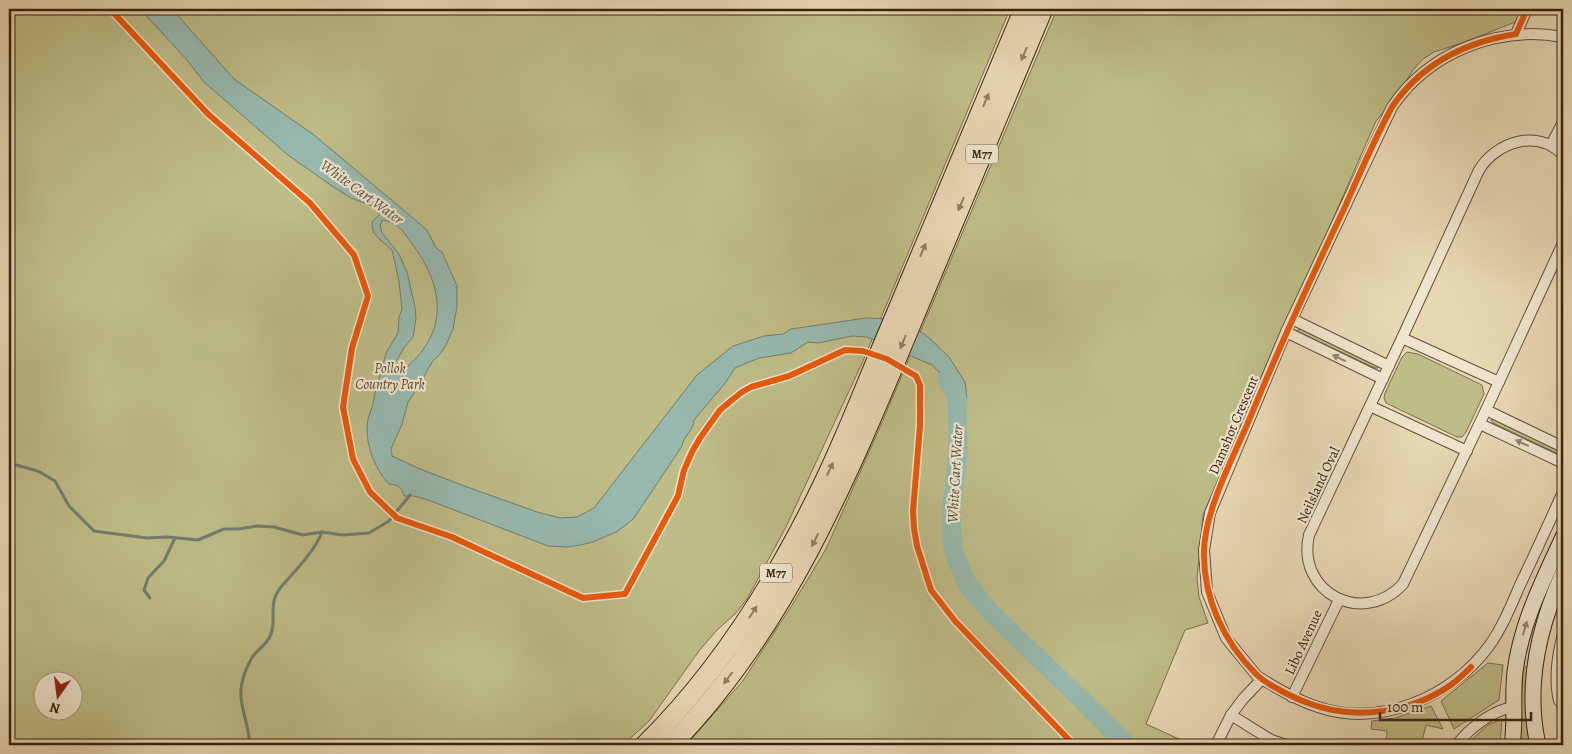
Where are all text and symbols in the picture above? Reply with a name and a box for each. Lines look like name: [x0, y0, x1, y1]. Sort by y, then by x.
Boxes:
one-way arrow: [1020, 47, 1028, 62]
one-way arrow: [982, 93, 990, 107]
road number: M77: [966, 144, 998, 164]
water label: White Cart Water: [316, 155, 408, 229]
one-way arrow: [957, 197, 965, 211]
one-way arrow: [919, 242, 927, 257]
one-way arrow: [899, 335, 907, 349]
one-way arrow: [1332, 353, 1346, 361]
park label: Pollok Country Park: [355, 359, 425, 394]
street label: Damshot Crescent: [1204, 373, 1263, 477]
water label: White Cart Water: [942, 424, 968, 524]
one-way arrow: [1514, 439, 1529, 448]
street label: Neilsland Oval: [1292, 443, 1345, 527]
one-way arrow: [826, 462, 834, 476]
one-way arrow: [811, 533, 819, 547]
road number: M77: [760, 564, 792, 582]
one-way arrow: [748, 606, 757, 619]
street label: Libo Avenue: [1280, 607, 1327, 678]
one-way arrow: [1521, 620, 1529, 635]
one-way arrow: [723, 671, 734, 684]
north arrow: [32, 672, 82, 722]
scale bar: [1380, 689, 1531, 721]
text: 100 m: [1387, 697, 1424, 717]
text: N: [48, 698, 62, 719]

